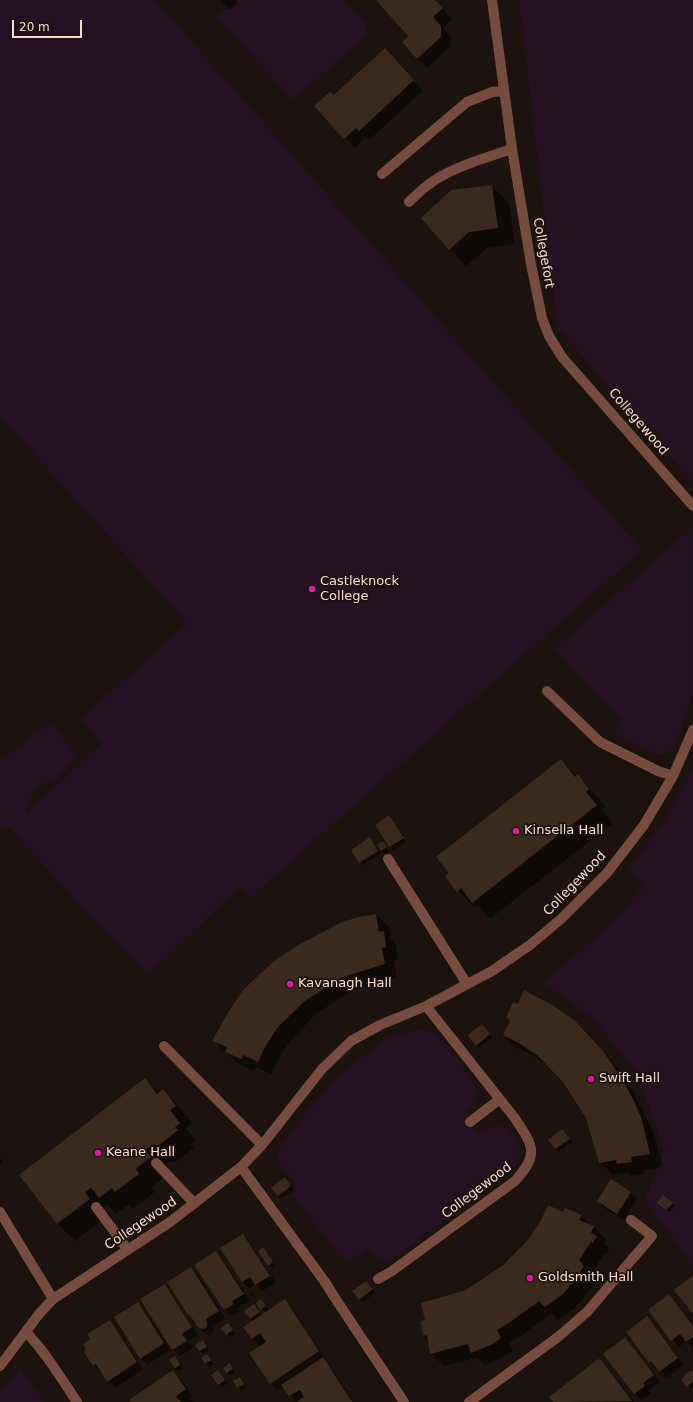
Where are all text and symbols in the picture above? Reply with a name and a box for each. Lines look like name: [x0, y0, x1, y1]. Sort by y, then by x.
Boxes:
scale bar: [14, 12, 84, 38]
text: 20 m: [19, 20, 50, 34]
street label: Collegefort: [529, 216, 557, 290]
street label: Collegewood: [605, 385, 671, 459]
place label: Castleknock College: [320, 574, 399, 605]
marker: Castleknock College: [307, 584, 317, 594]
place label: Kinsella Hall: [524, 823, 603, 839]
marker: Kinsella Hall: [511, 826, 521, 836]
street label: Collegewood: [540, 849, 610, 919]
place label: Kavanagh Hall: [298, 976, 392, 992]
marker: Kavanagh Hall: [285, 979, 295, 989]
place label: Swift Hall: [599, 1071, 660, 1087]
marker: Swift Hall: [586, 1074, 596, 1084]
place label: Keane Hall: [106, 1145, 175, 1161]
marker: Keane Hall: [93, 1148, 103, 1158]
street label: Collegewood: [439, 1160, 515, 1222]
street label: Collegewood: [102, 1194, 180, 1254]
place label: Goldsmith Hall: [538, 1270, 633, 1286]
marker: Goldsmith Hall: [525, 1273, 535, 1283]

